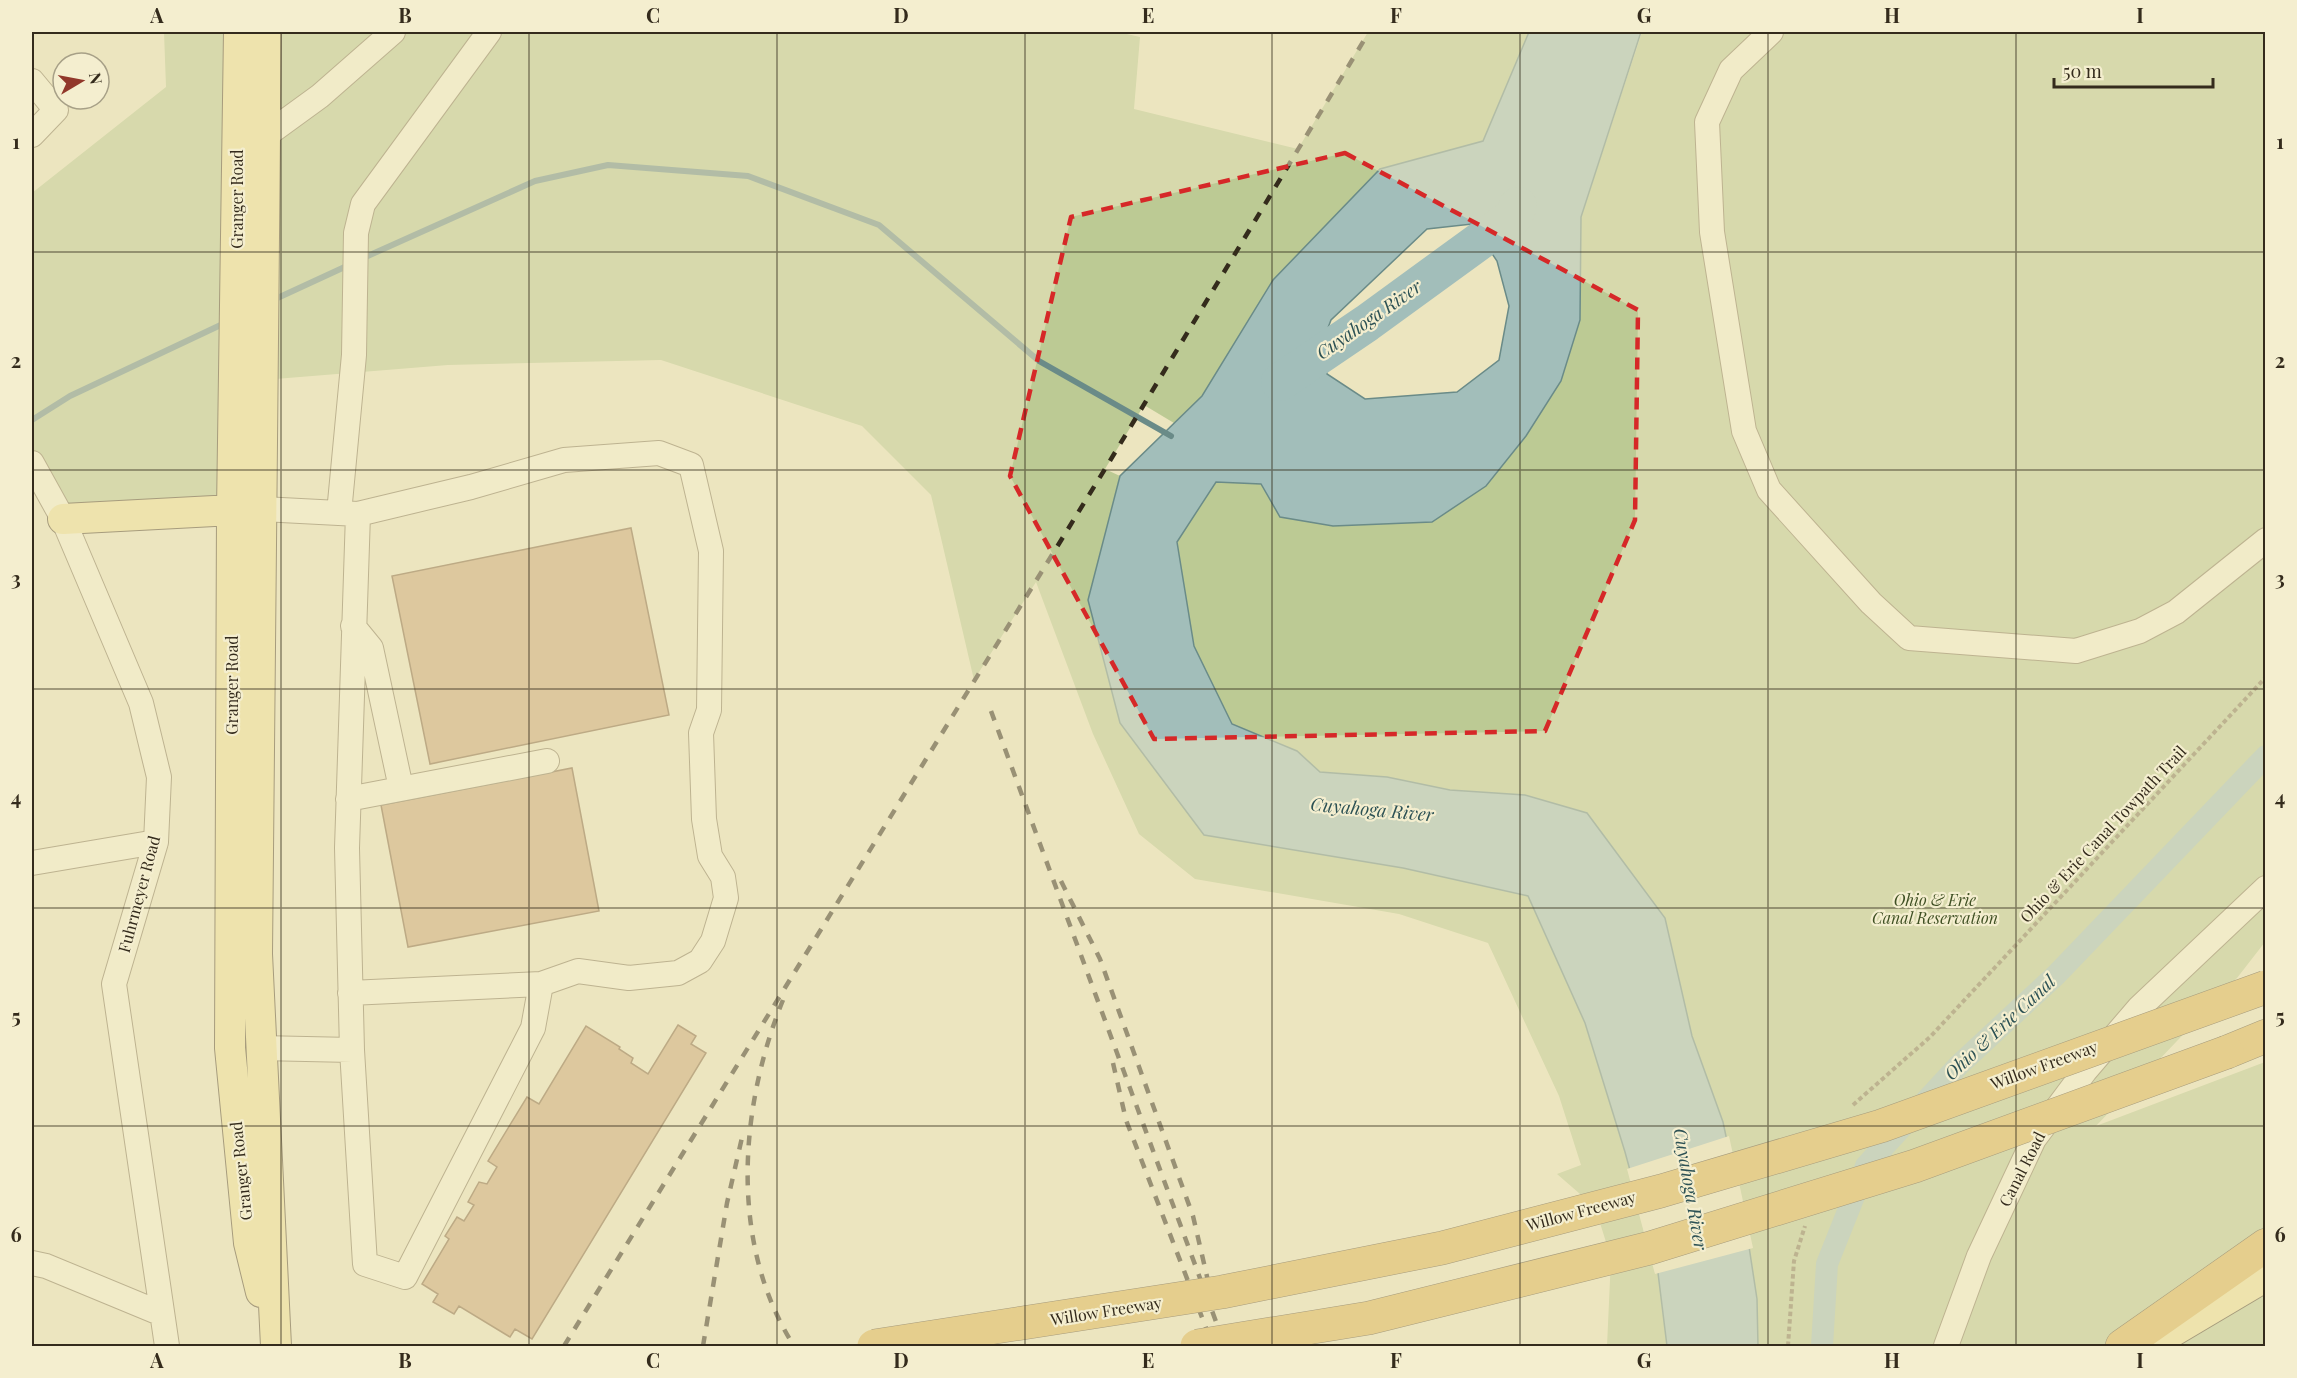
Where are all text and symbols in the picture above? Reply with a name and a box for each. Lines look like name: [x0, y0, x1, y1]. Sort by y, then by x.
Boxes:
text: A: [149, 1, 164, 28]
text: B: [398, 1, 412, 28]
text: C: [646, 1, 660, 28]
text: D: [893, 1, 909, 28]
text: E: [1142, 1, 1154, 28]
text: F: [1390, 1, 1402, 28]
text: G: [1637, 1, 1652, 28]
text: H: [1884, 1, 1900, 28]
text: I: [2136, 1, 2144, 28]
north arrow: [51, 51, 111, 111]
scale bar: [2054, 51, 2213, 89]
text: 50 m: [2063, 59, 2102, 83]
text: N: [85, 71, 108, 86]
text: 1: [12, 127, 20, 154]
text: 1: [2276, 127, 2284, 154]
street label: Granger Road: [226, 149, 247, 249]
water label: Cuyahoga River: [1311, 273, 1427, 364]
text: 2: [11, 346, 21, 373]
text: 2: [2275, 346, 2285, 373]
text: 3: [11, 564, 21, 591]
text: 3: [2275, 564, 2285, 591]
street label: Granger Road: [221, 635, 242, 735]
street label: Ohio & Erie Canal Towpath Trail: [2015, 740, 2191, 927]
text: 4: [11, 783, 21, 810]
text: 4: [2275, 783, 2285, 810]
water label: Cuyahoga River: [1310, 792, 1436, 826]
street label: Fuhrmeyer Road: [113, 833, 164, 955]
park label: Ohio & Erie Canal Reservation: [1872, 889, 1998, 928]
water label: Ohio & Erie Canal: [1939, 969, 2061, 1085]
text: 5: [11, 1002, 21, 1029]
text: 5: [2275, 1002, 2285, 1029]
street label: Willow Freeway: [1986, 1035, 2100, 1094]
street label: Granger Road: [225, 1121, 256, 1222]
water label: Cuyahoga River: [1668, 1126, 1714, 1253]
street label: Canal Road: [1994, 1128, 2049, 1210]
street label: Willow Freeway: [1523, 1186, 1638, 1235]
text: 6: [10, 1220, 22, 1247]
text: 6: [2274, 1220, 2286, 1247]
street label: Willow Freeway: [1048, 1291, 1163, 1330]
text: A: [149, 1346, 164, 1373]
text: B: [398, 1346, 412, 1373]
text: C: [646, 1346, 660, 1373]
text: D: [893, 1346, 909, 1373]
text: E: [1142, 1346, 1154, 1373]
text: F: [1390, 1346, 1402, 1373]
text: G: [1637, 1346, 1652, 1373]
text: H: [1884, 1346, 1900, 1373]
text: I: [2136, 1346, 2144, 1373]

